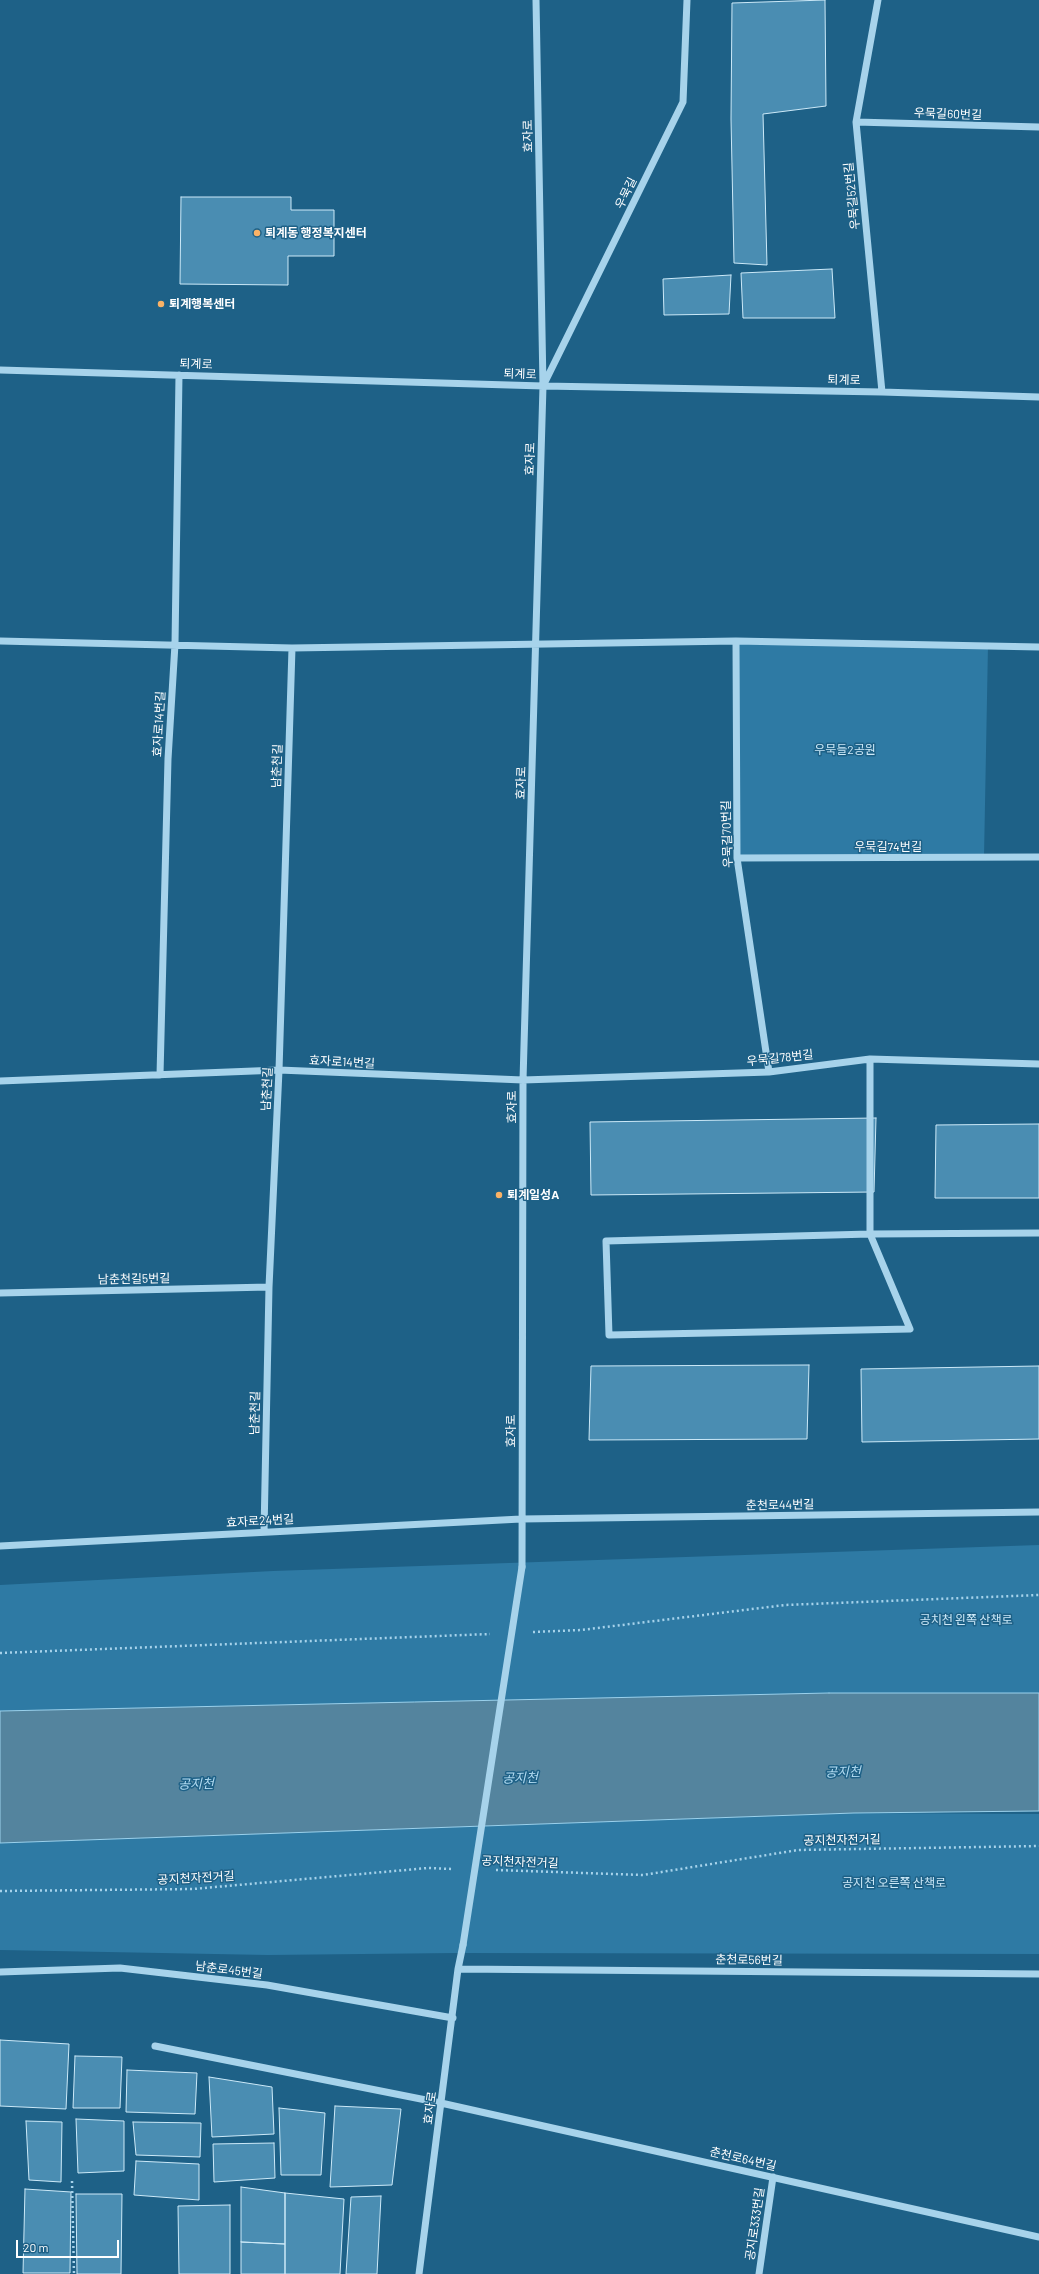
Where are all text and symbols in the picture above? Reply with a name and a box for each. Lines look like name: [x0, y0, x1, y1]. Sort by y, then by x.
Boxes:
street label: 우묵길60번길: [914, 106, 982, 122]
street label: 효자로: [521, 119, 535, 153]
street label: 우묵길52번길: [841, 162, 863, 230]
street label: 우묵길: [612, 175, 640, 211]
place label: 퇴계동 행정복지센터: [265, 226, 367, 240]
marker: 퇴계동 행정복지센터: [252, 228, 262, 238]
place label: 퇴계행복센터: [169, 297, 235, 311]
marker: 퇴계행복센터: [156, 299, 166, 309]
street label: 퇴계로: [179, 356, 213, 372]
street label: 퇴계로: [503, 366, 537, 382]
street label: 퇴계로: [827, 373, 861, 387]
street label: 효자로: [522, 442, 538, 476]
street label: 효자로14번길: [150, 691, 168, 757]
park label: 우묵들2공원: [814, 743, 876, 757]
street label: 남춘천길: [269, 744, 285, 788]
street label: 효자로: [513, 766, 529, 800]
street label: 우묵길70번길: [719, 800, 735, 868]
street label: 우묵길74번길: [854, 840, 922, 854]
street label: 우묵길78번길: [746, 1047, 814, 1069]
street label: 효자로14번길: [309, 1053, 375, 1071]
street label: 남춘천길: [259, 1067, 275, 1111]
street label: 효자로: [505, 1090, 519, 1124]
place label: 퇴계일성A: [507, 1188, 559, 1202]
marker: 퇴계일성A: [494, 1190, 504, 1200]
street label: 남춘천길5번길: [98, 1271, 170, 1287]
street label: 남춘천길: [247, 1391, 263, 1435]
street label: 효자로: [504, 1414, 518, 1448]
street label: 춘천로44번길: [746, 1497, 814, 1513]
street label: 효자로24번길: [226, 1512, 294, 1530]
park label: 공치천 왼쪽 산책로: [919, 1613, 1013, 1627]
water label: 공지천: [825, 1764, 861, 1780]
water label: 공지천: [502, 1770, 538, 1786]
water label: 공지천: [178, 1776, 214, 1792]
street label: 공지천자전거길: [803, 1832, 881, 1848]
street label: 공지천자전거길: [481, 1853, 559, 1871]
street label: 공지천자전거길: [157, 1869, 235, 1887]
park label: 공지천 오른쪽 산책로: [842, 1876, 946, 1890]
street label: 춘천로56번길: [715, 1952, 783, 1968]
street label: 남춘로45번길: [194, 1959, 264, 1981]
street label: 효자로: [421, 2091, 439, 2125]
street label: 춘천로64번길: [708, 2144, 778, 2174]
street label: 공지로333번길: [743, 2186, 767, 2262]
scale bar: [18, 2232, 121, 2258]
text: 20 m: [23, 2240, 49, 2254]

